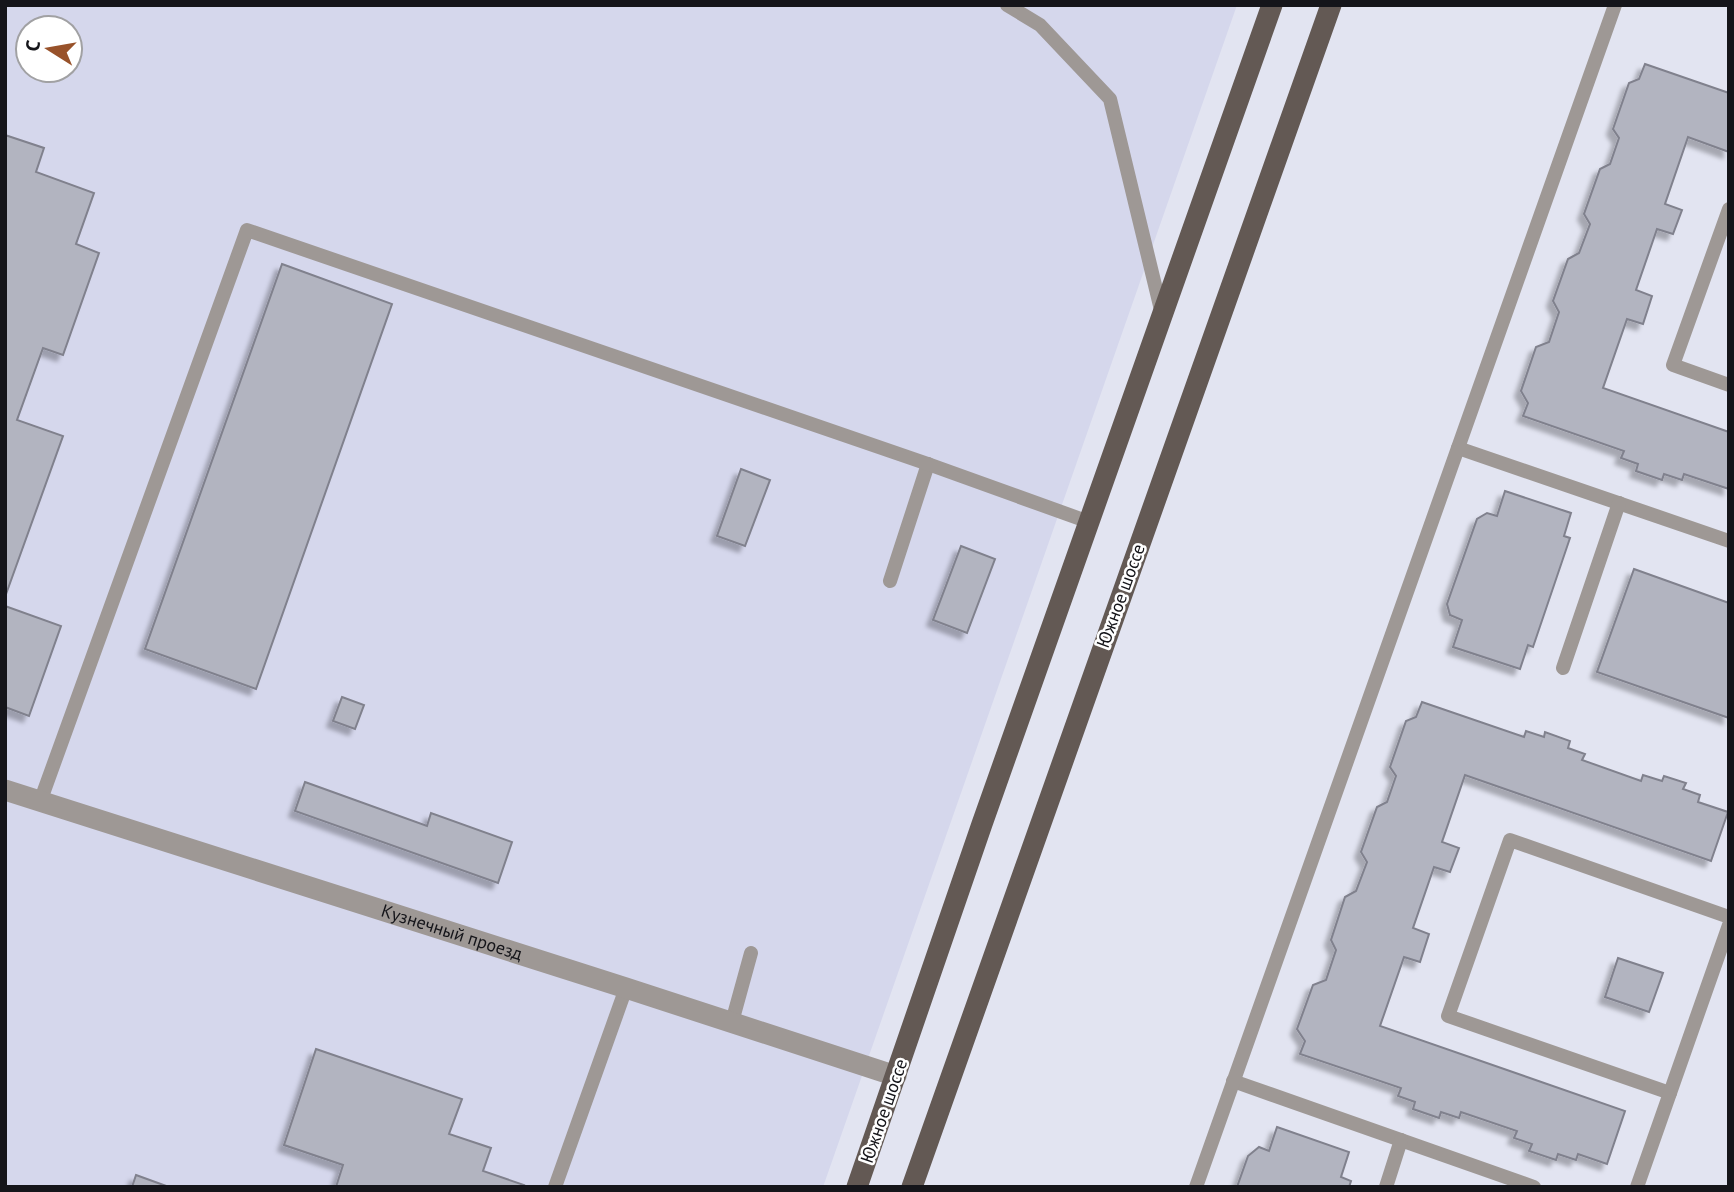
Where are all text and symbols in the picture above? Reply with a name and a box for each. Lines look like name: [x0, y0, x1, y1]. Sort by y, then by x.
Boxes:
north arrow: [14, 14, 84, 84]
text: С: [20, 38, 45, 53]
street label: Южное шоссе: [1091, 541, 1150, 651]
street label: Кузнечный проезд: [378, 899, 526, 965]
street label: Южное шоссе: [855, 1056, 912, 1166]

